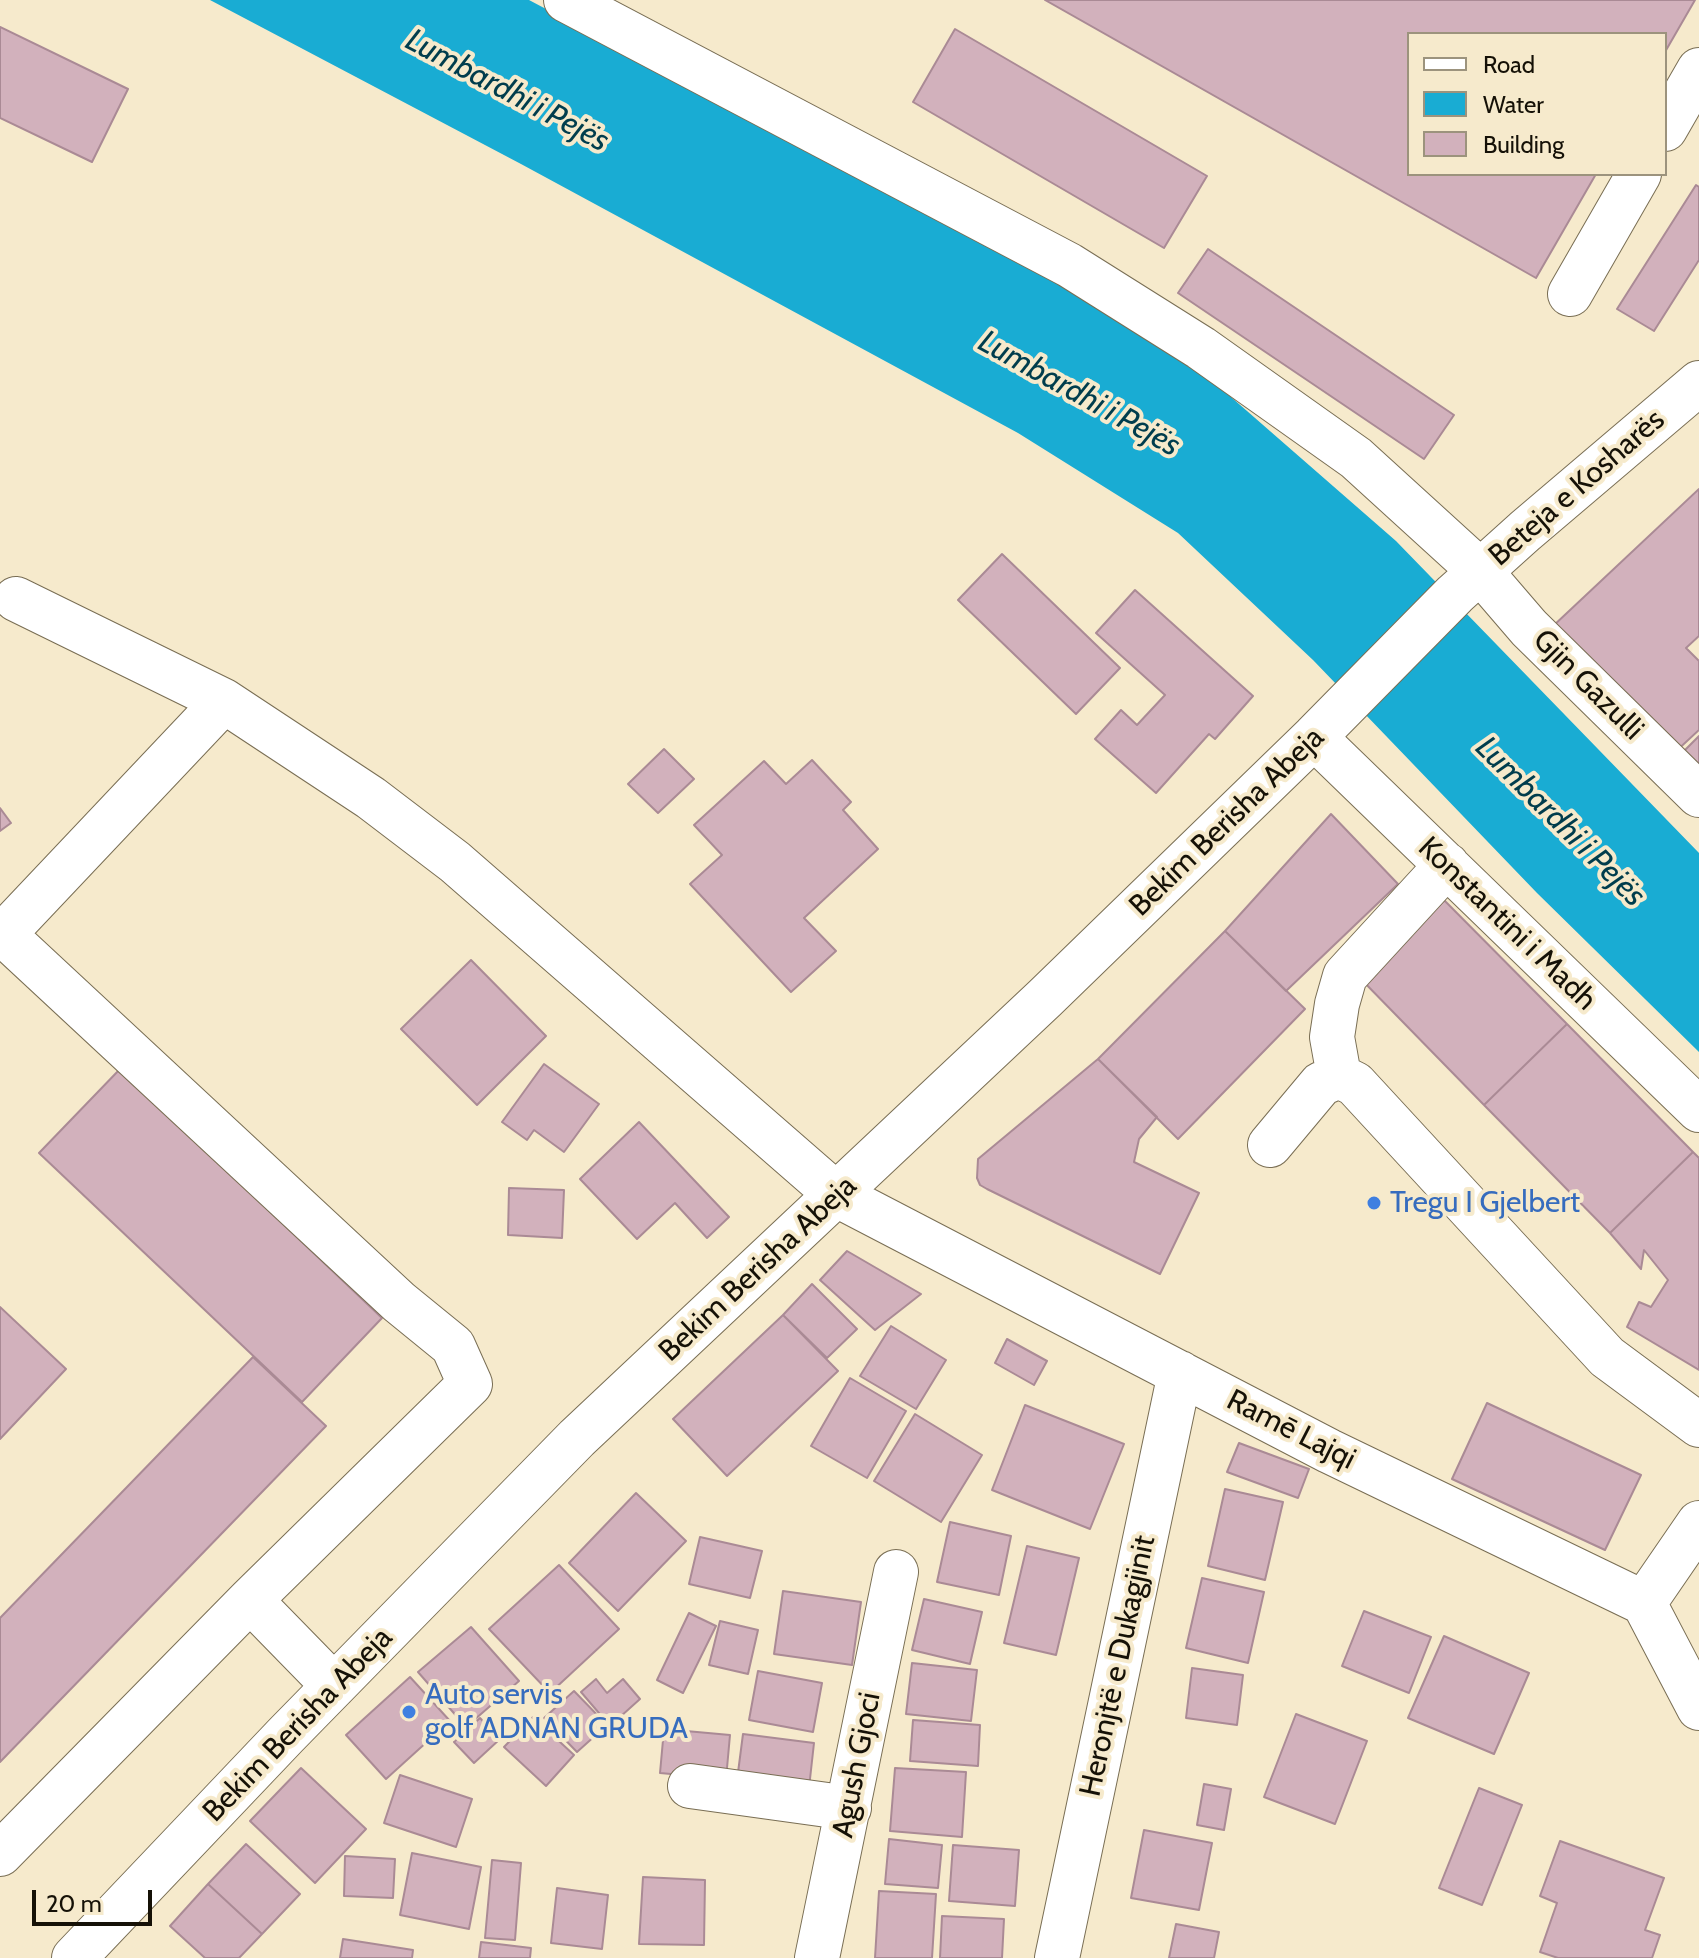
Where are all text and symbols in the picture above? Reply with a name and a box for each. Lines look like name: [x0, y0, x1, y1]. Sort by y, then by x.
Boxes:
water label: Lumbardhi i Pejës: [399, 21, 615, 161]
legend: [1407, 32, 1667, 176]
text: Road: [1483, 50, 1535, 79]
text: Water: [1483, 90, 1544, 119]
text: Building: [1483, 130, 1564, 159]
water label: Lumbardhi i Pejës: [971, 323, 1187, 465]
street label: Beteja e Kosharës: [1482, 402, 1672, 574]
street label: Gjin Gazulli: [1525, 622, 1651, 748]
street label: Bekim Berisha Abeja: [1122, 720, 1332, 924]
water label: Lumbardhi i Pejës: [1467, 729, 1653, 915]
street label: Konstantini i Madh: [1410, 830, 1604, 1018]
street label: Bekim Berisha Abeja: [652, 1168, 864, 1370]
place label: Tregu I Gjelbert: [1390, 1185, 1580, 1221]
marker: Tregu I Gjelbert: [1365, 1194, 1383, 1212]
street label: Ramē Lajqi: [1221, 1382, 1361, 1478]
street label: Heronjtë e Dukagjinit: [1073, 1532, 1163, 1800]
street label: Bekim Berisha Abeja: [196, 1620, 400, 1830]
place label: Auto servis golf ADNAN GRUDA: [425, 1677, 688, 1748]
street label: Agush Gjoci: [825, 1689, 889, 1841]
marker: Auto servis golf ADNAN GRUDA: [400, 1703, 418, 1721]
scale bar: [36, 1874, 156, 1924]
text: 20 m: [46, 1889, 102, 1918]

